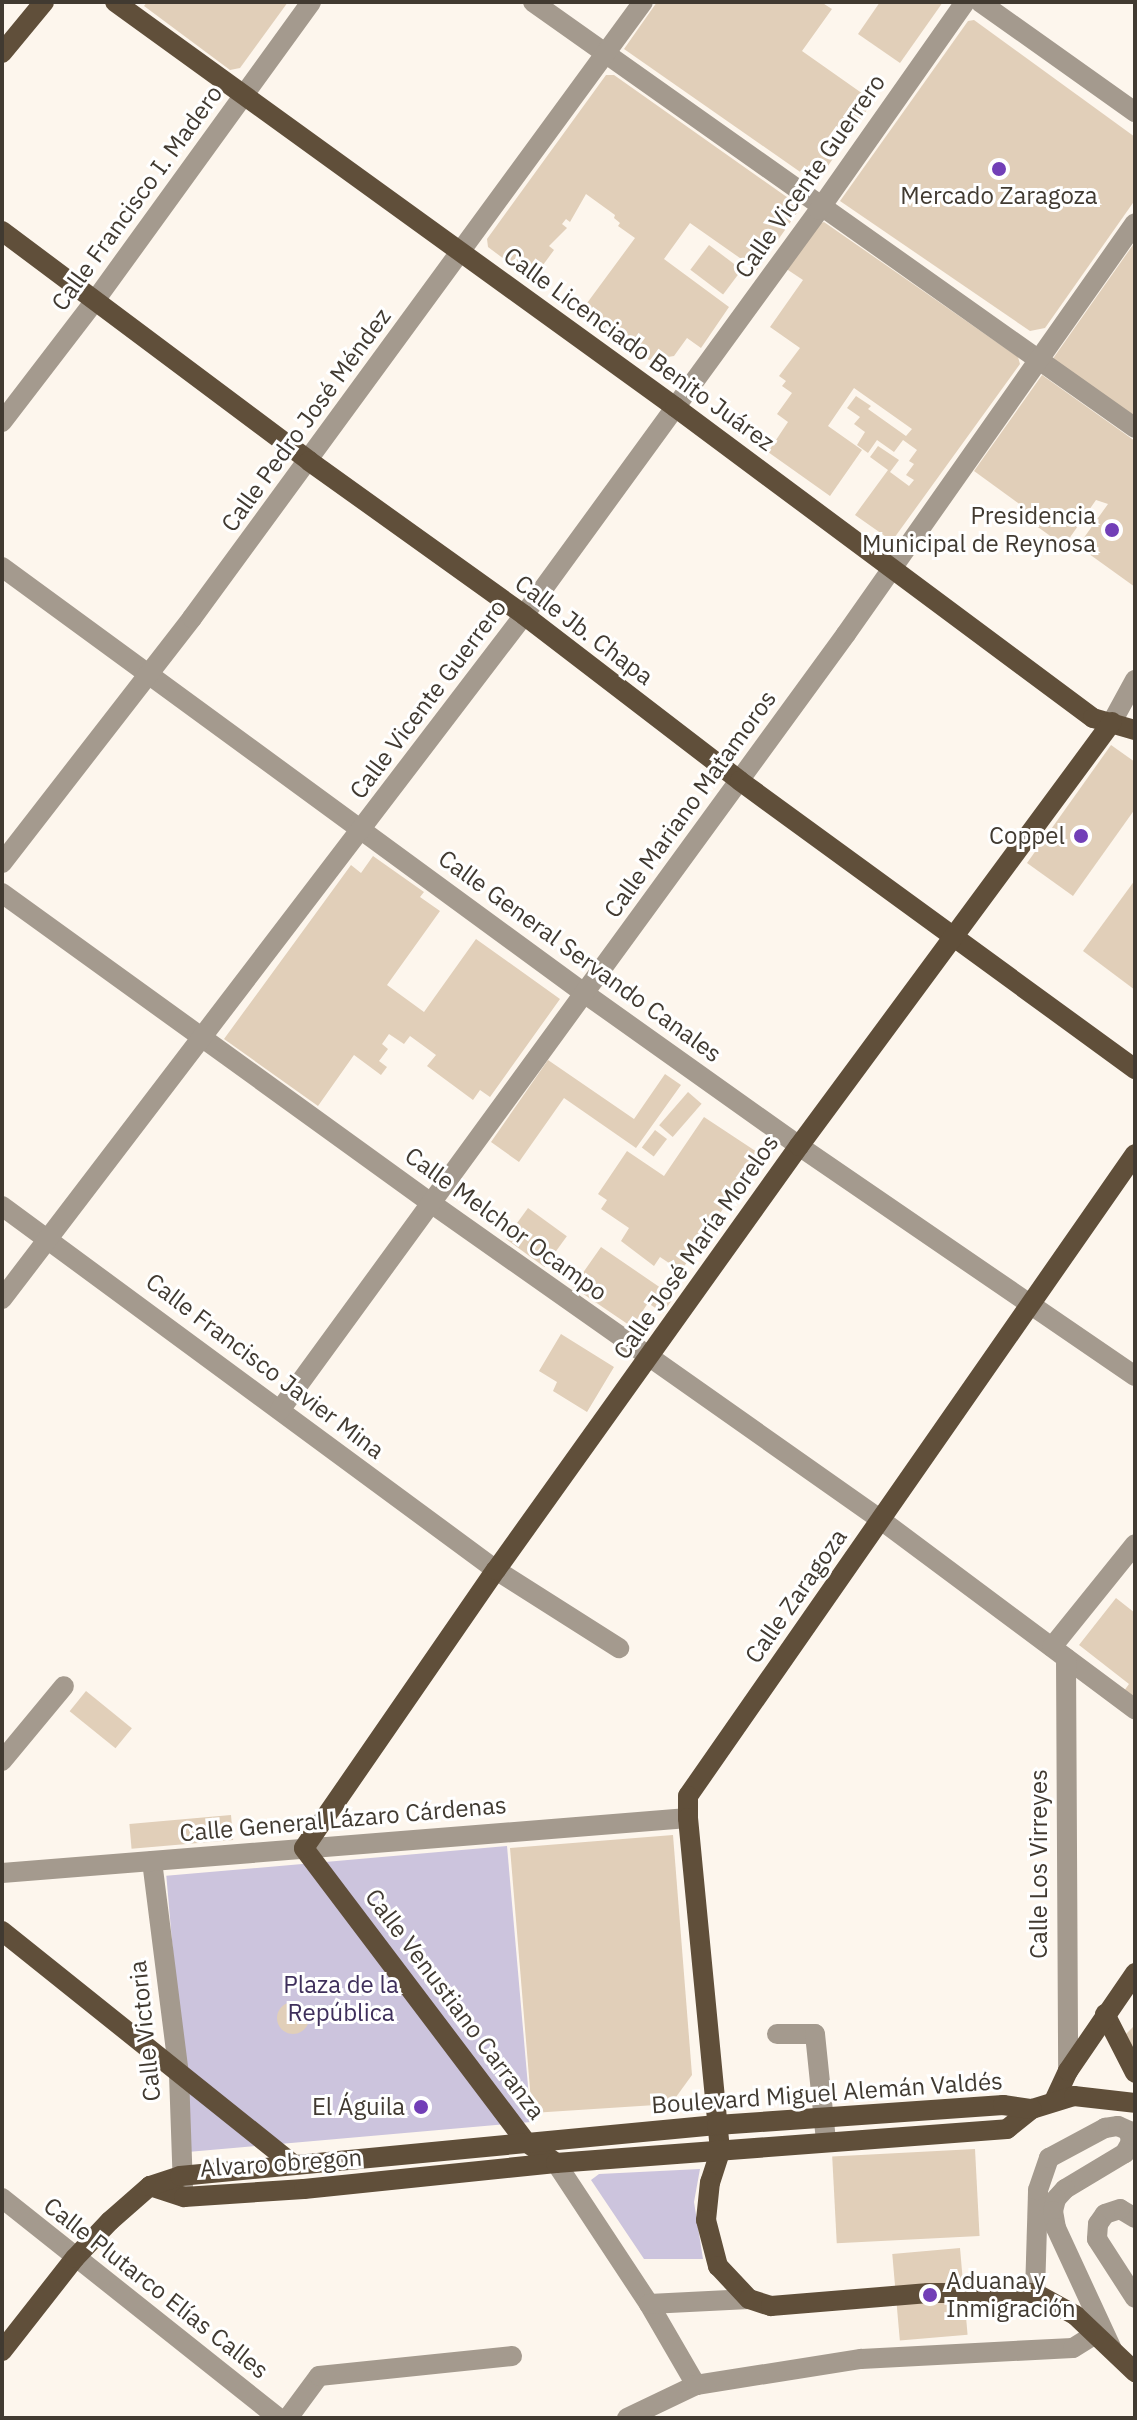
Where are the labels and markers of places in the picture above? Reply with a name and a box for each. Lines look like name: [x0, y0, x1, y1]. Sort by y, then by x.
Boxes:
marker: Mercado Zaragoza: [990, 160, 1008, 178]
place label: Mercado Zaragoza: [900, 182, 1098, 210]
place label: Presidencia Municipal de Reynosa: [862, 502, 1096, 558]
marker: Presidencia Municipal de Reynosa: [1103, 521, 1121, 539]
place label: Coppel: [989, 822, 1065, 850]
marker: Coppel: [1072, 827, 1090, 845]
place label: El Águila: [312, 2093, 405, 2121]
marker: El Águila: [412, 2098, 430, 2116]
place label: Aduana y Inmigración: [946, 2267, 1076, 2323]
marker: Aduana y Inmigración: [921, 2286, 939, 2304]

